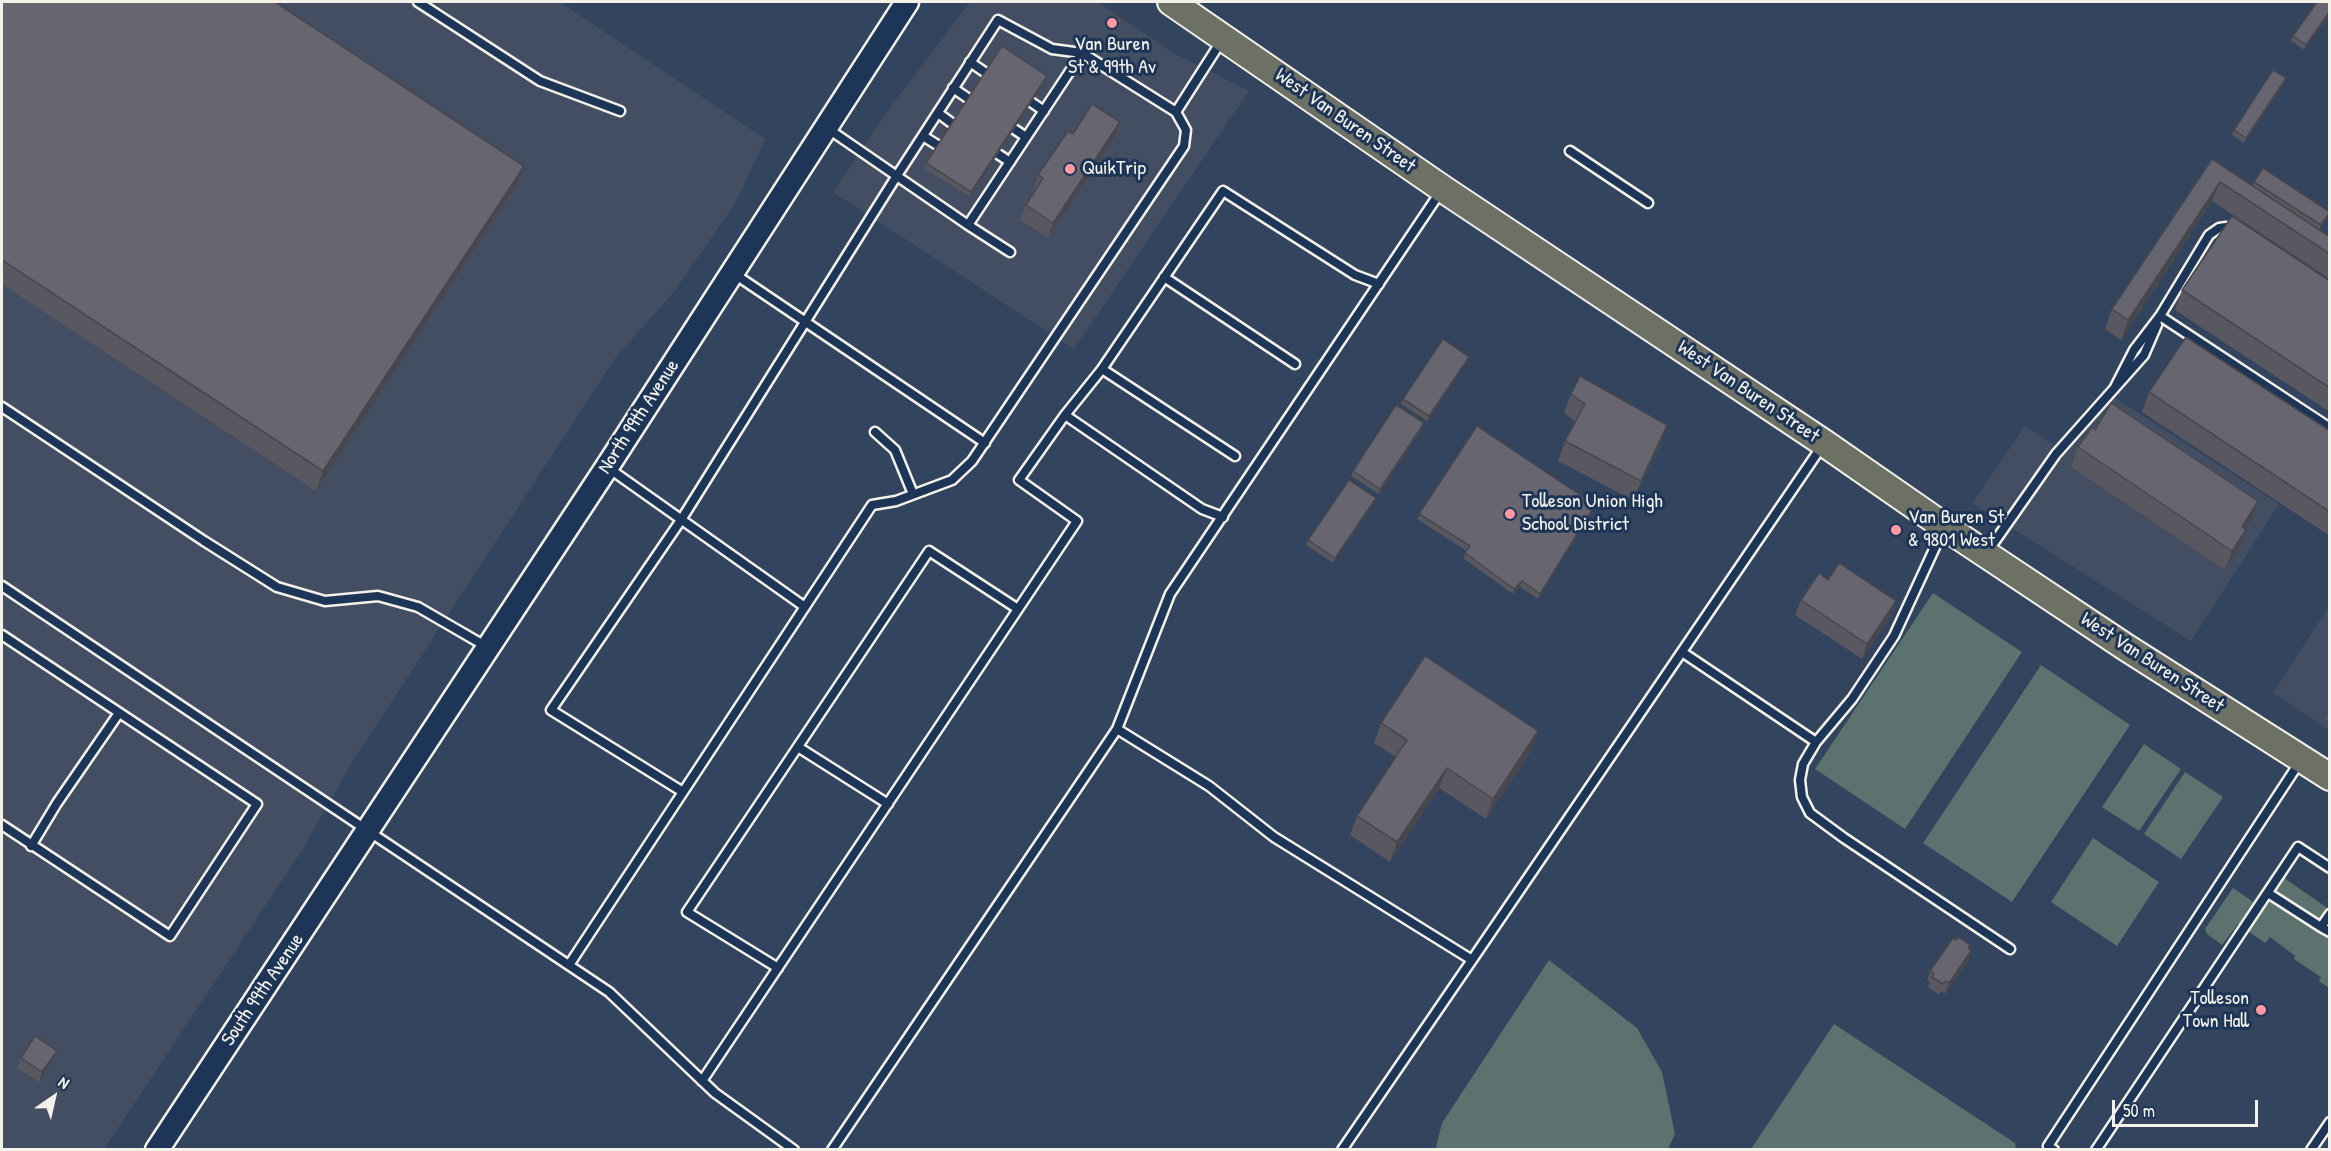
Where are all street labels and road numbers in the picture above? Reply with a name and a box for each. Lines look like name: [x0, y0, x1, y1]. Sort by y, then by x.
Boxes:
street label: West Van Buren Street: [1270, 64, 1420, 178]
street label: West Van Buren Street: [1672, 336, 1824, 448]
street label: North 99th Avenue: [593, 355, 685, 479]
street label: West Van Buren Street: [2076, 608, 2228, 718]
street label: South 99th Avenue: [217, 929, 309, 1051]

